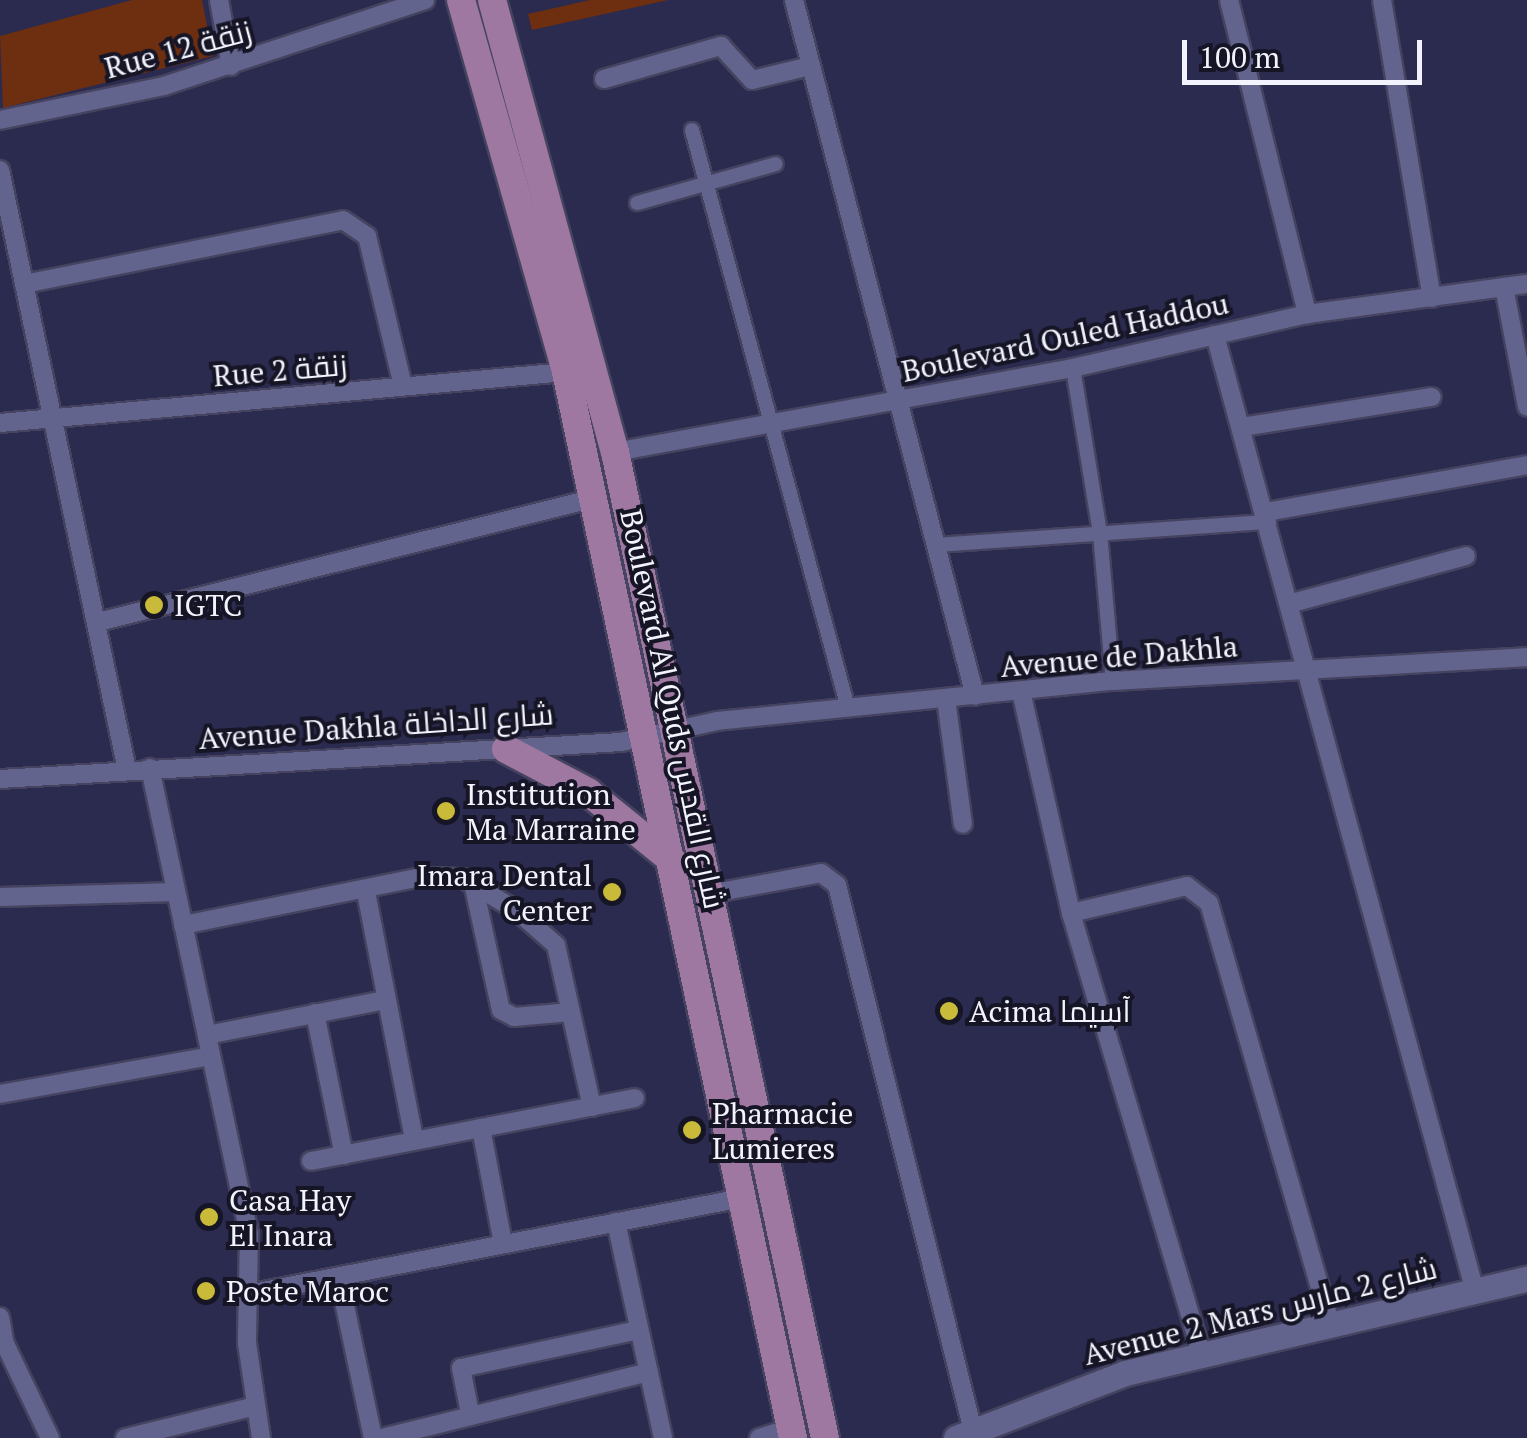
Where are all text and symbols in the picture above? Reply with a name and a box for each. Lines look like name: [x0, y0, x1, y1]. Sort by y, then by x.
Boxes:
street label: Rue 12 زنقة: [101, 12, 255, 86]
scale bar: [1187, 20, 1427, 82]
text: 100 m: [1199, 37, 1280, 77]
street label: Boulevard Ouled Haddou: [898, 285, 1232, 389]
street label: Rue 2 زنقة: [211, 346, 349, 394]
street label: Boulevard Al Quds شارع القدس: [613, 506, 733, 912]
place label: IGTC: [174, 587, 242, 623]
marker: IGTC: [143, 594, 165, 616]
street label: Avenue de Dakhla: [999, 628, 1239, 684]
street label: Avenue Dakhla شارع الداخلة: [197, 696, 555, 756]
place label: Institution Ma Marraine: [466, 776, 636, 846]
marker: Institution Ma Marraine: [435, 800, 457, 822]
place label: Imara Dental Center: [417, 857, 592, 928]
marker: Imara Dental Center: [601, 881, 623, 903]
place label: Acima آسيما: [969, 993, 1131, 1029]
marker: Acima آسيما: [938, 1000, 960, 1022]
place label: Pharmacie Lumieres: [712, 1095, 853, 1166]
marker: Pharmacie Lumieres: [681, 1119, 703, 1141]
place label: Casa Hay El Inara: [229, 1182, 351, 1252]
marker: Casa Hay El Inara: [198, 1206, 220, 1228]
street label: Avenue 2 Mars شارع 2 مارس: [1080, 1250, 1440, 1372]
place label: Poste Maroc: [226, 1273, 389, 1309]
marker: Poste Maroc: [195, 1280, 217, 1302]

